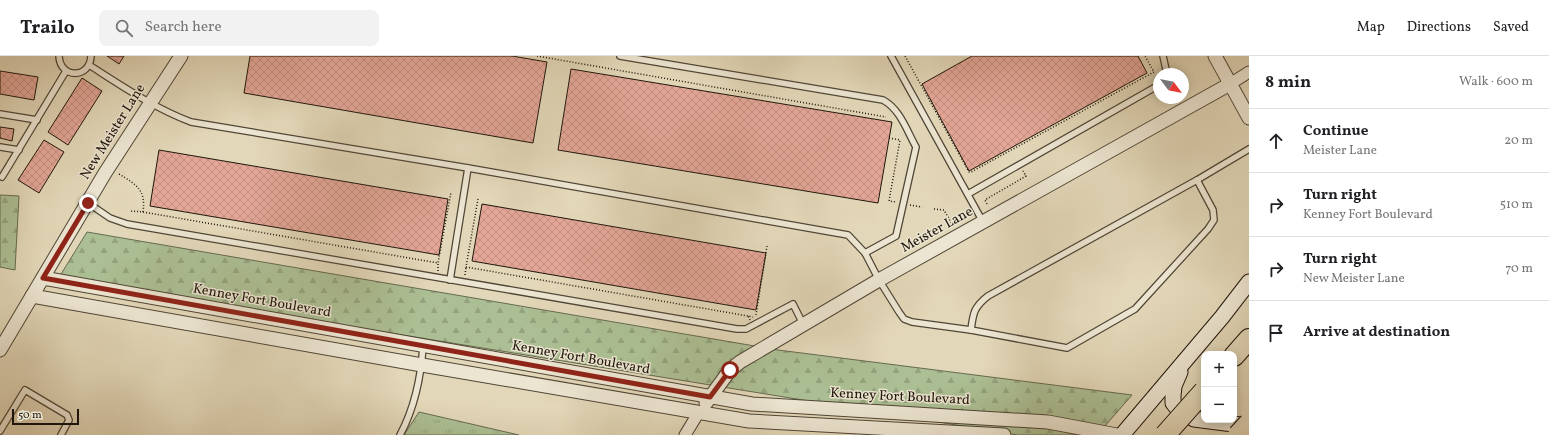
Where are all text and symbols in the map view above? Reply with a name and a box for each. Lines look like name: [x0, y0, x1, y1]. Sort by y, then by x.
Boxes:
search box: [99, 10, 379, 46]
text: Trailo: [20, 15, 75, 41]
icon: search: [113, 17, 135, 39]
text: Search here: [145, 17, 222, 38]
text: Map: [1357, 18, 1385, 37]
text: Directions: [1407, 18, 1471, 37]
text: Saved: [1493, 18, 1529, 37]
north arrow: [1153, 68, 1189, 104]
text: 8 min: [1265, 71, 1311, 94]
text: Walk · 600 m: [1459, 73, 1533, 91]
street label: New Meister Lane: [76, 80, 150, 183]
text: Continue: [1303, 121, 1368, 142]
icon: ahead: [1265, 130, 1287, 152]
text: 20 m: [1504, 132, 1533, 150]
text: Meister Lane: [1303, 142, 1377, 160]
text: Turn right: [1303, 185, 1377, 206]
route end: [79, 194, 97, 212]
icon: right: [1265, 194, 1287, 216]
text: 510 m: [1500, 196, 1533, 214]
street label: Meister Lane: [898, 202, 977, 258]
text: Kenney Fort Boulevard: [1303, 206, 1433, 224]
text: Turn right: [1303, 249, 1377, 270]
icon: right: [1265, 258, 1287, 280]
text: 70 m: [1505, 260, 1533, 278]
text: New Meister Lane: [1303, 270, 1405, 288]
street label: Kenney Fort Boulevard: [192, 280, 333, 323]
icon: arrive: [1265, 322, 1287, 344]
text: Arrive at destination: [1303, 322, 1450, 343]
street label: Kenney Fort Boulevard: [511, 337, 652, 380]
map controls: [1201, 351, 1237, 423]
button: +: [1201, 351, 1237, 387]
route start: [721, 361, 739, 379]
street label: Kenney Fort Boulevard: [830, 384, 970, 410]
button: −: [1201, 387, 1237, 423]
scale bar: [12, 407, 79, 426]
text: 50 m: [18, 408, 42, 423]

